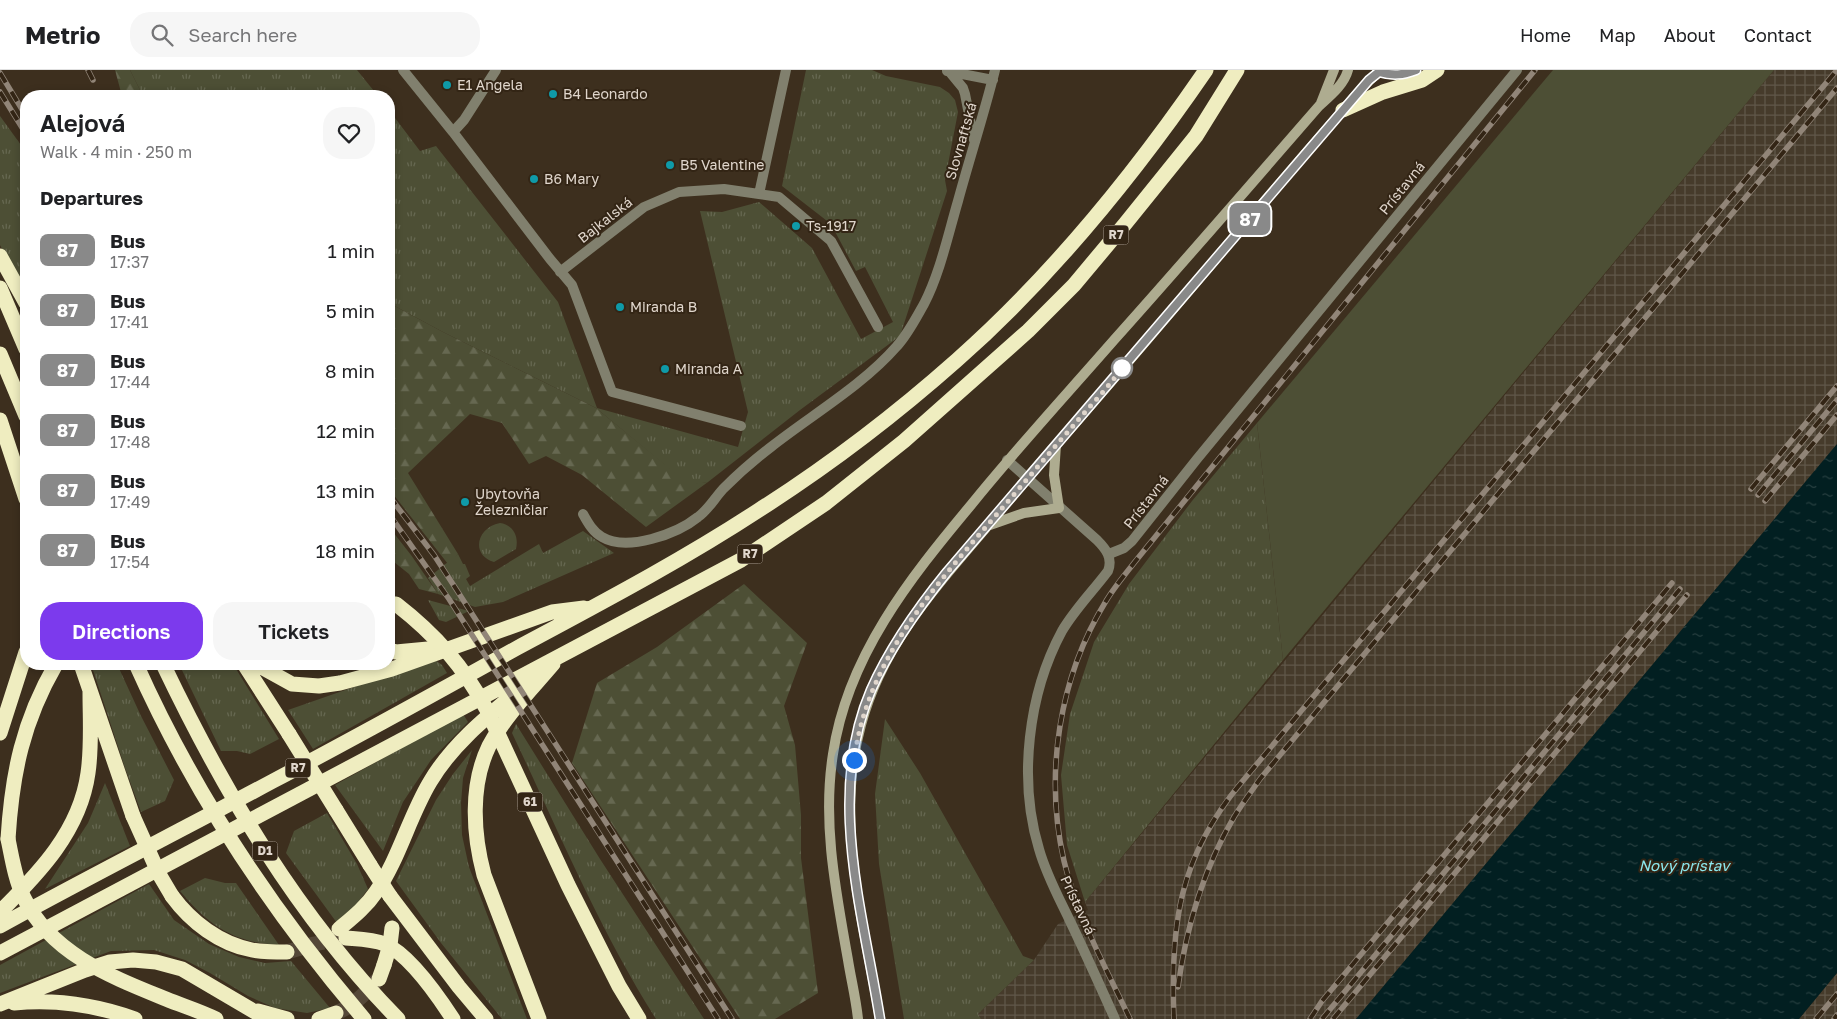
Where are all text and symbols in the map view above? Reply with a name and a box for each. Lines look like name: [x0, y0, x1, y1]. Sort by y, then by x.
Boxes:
search box: [130, 12, 480, 57]
text: Metrio: [25, 20, 100, 49]
icon: search: [148, 21, 176, 49]
text: Search here: [188, 23, 297, 46]
text: Home: [1520, 24, 1571, 46]
text: Map: [1599, 24, 1636, 46]
text: About: [1664, 24, 1716, 46]
text: Contact: [1744, 24, 1812, 46]
place label: E1 Angela: [457, 76, 523, 93]
marker: E1 Angela: [441, 79, 453, 91]
place label: B4 Leonardo: [563, 85, 648, 102]
marker: B4 Leonardo: [547, 88, 559, 100]
street label: Slovnaftská: [941, 100, 980, 182]
button: heart: [323, 107, 375, 159]
text: Alejová: [40, 108, 125, 137]
text: Walk · 4 min · 250 m: [40, 142, 192, 162]
place label: B5 Valentine: [680, 156, 764, 173]
street label: Prístavná: [1375, 158, 1428, 218]
marker: B5 Valentine: [664, 159, 676, 171]
place label: B6 Mary: [544, 170, 599, 187]
marker: B6 Mary: [528, 173, 540, 185]
text: Departures: [40, 186, 143, 209]
street label: Bajkalská: [574, 193, 635, 246]
line badge: 87: [1228, 203, 1272, 235]
text: 87: [1239, 208, 1261, 230]
place label: Ts-1917: [806, 217, 856, 234]
marker: Ts-1917: [790, 220, 802, 232]
road number: R7: [1104, 226, 1128, 244]
text: Bus: [110, 229, 145, 252]
text: 87: [57, 239, 78, 261]
text: 1 min: [327, 239, 375, 262]
text: 17:37: [110, 252, 149, 272]
text: Bus: [110, 289, 145, 312]
place label: Miranda B: [630, 298, 697, 315]
text: 87: [57, 299, 78, 321]
text: 5 min: [326, 299, 375, 322]
marker: Miranda B: [614, 301, 626, 313]
text: 17:41: [110, 312, 149, 332]
text: Bus: [110, 349, 145, 372]
unlabelled marker: [1111, 357, 1133, 379]
text: 87: [57, 359, 78, 381]
text: 8 min: [325, 359, 375, 382]
place label: Miranda A: [675, 360, 743, 377]
marker: Miranda A: [659, 363, 671, 375]
text: 17:44: [110, 372, 151, 392]
text: Bus: [110, 409, 145, 432]
text: 87: [57, 419, 78, 441]
text: 12 min: [316, 419, 375, 442]
text: 17:48: [110, 432, 151, 452]
text: Bus: [110, 469, 145, 492]
street label: Prístavná: [1119, 471, 1172, 532]
text: 87: [57, 479, 78, 501]
text: 13 min: [316, 479, 375, 502]
place label: Ubytovňa Železničiar: [475, 485, 548, 518]
text: 17:49: [110, 492, 150, 512]
marker: Ubytovňa Železničiar: [459, 496, 471, 508]
text: Bus: [110, 529, 145, 552]
text: 87: [57, 539, 78, 561]
text: 18 min: [316, 539, 375, 562]
road number: R7: [738, 544, 762, 564]
text: 17:54: [110, 552, 150, 572]
button: Directions: [40, 602, 203, 660]
button: Tickets: [213, 602, 375, 660]
your location: [842, 748, 867, 773]
road number: R7: [286, 758, 310, 778]
road number: 61: [518, 792, 542, 812]
road number: D1: [252, 841, 278, 860]
water label: Nový prístav: [1639, 856, 1732, 875]
street label: Prístavná: [1057, 872, 1100, 937]

